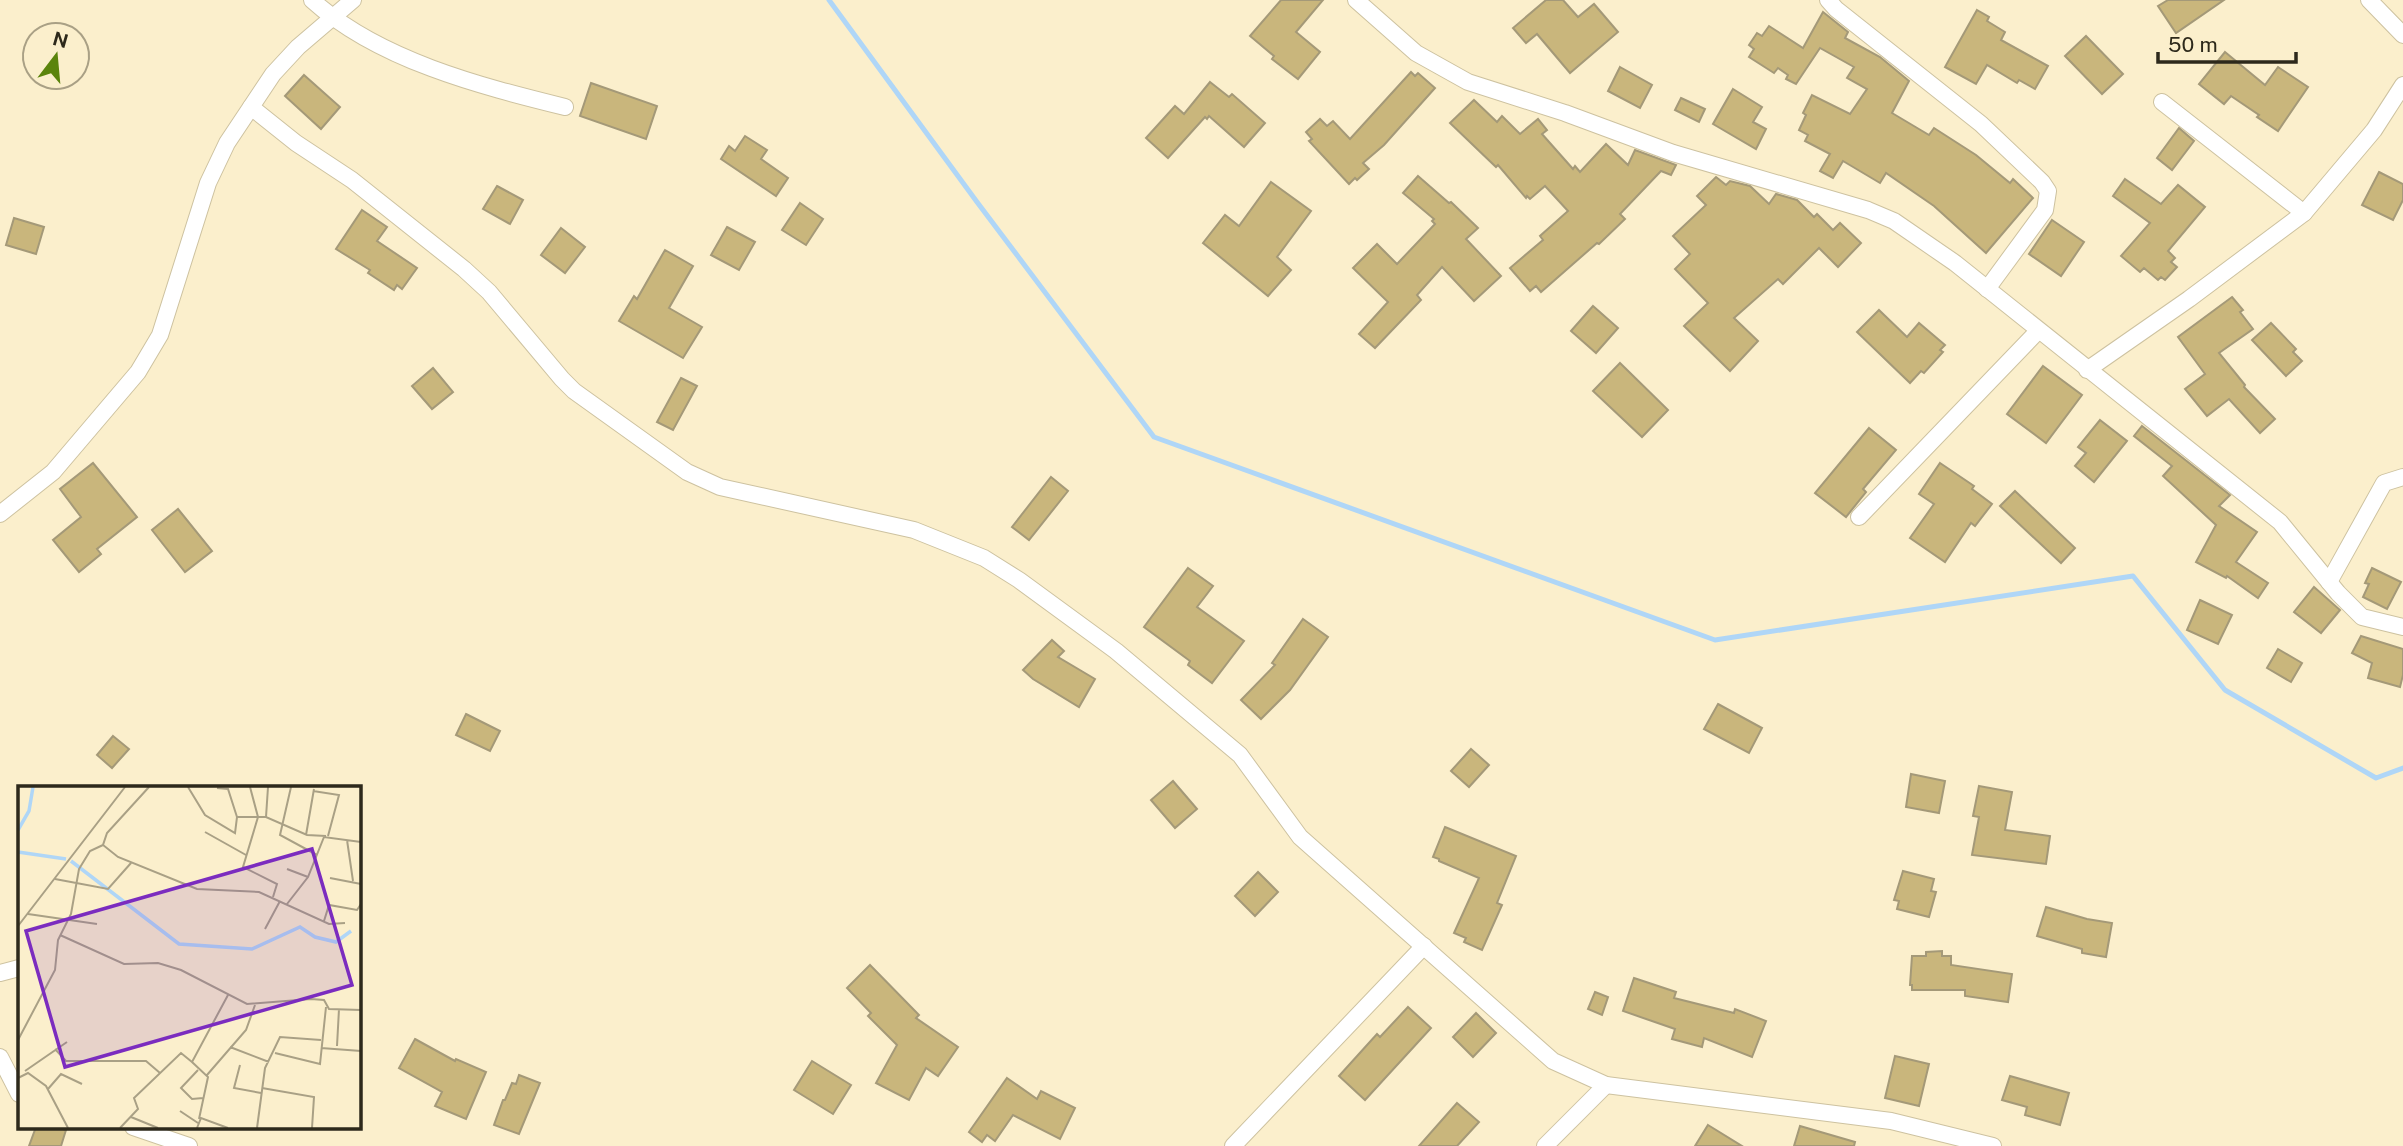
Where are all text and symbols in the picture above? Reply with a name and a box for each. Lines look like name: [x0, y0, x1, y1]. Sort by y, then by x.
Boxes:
north arrow: [21, 21, 91, 91]
scale bar: [2158, 21, 2296, 65]
text: N: [51, 27, 71, 52]
text: 50 m: [2168, 32, 2218, 57]
inset map: [18, 786, 360, 1128]

